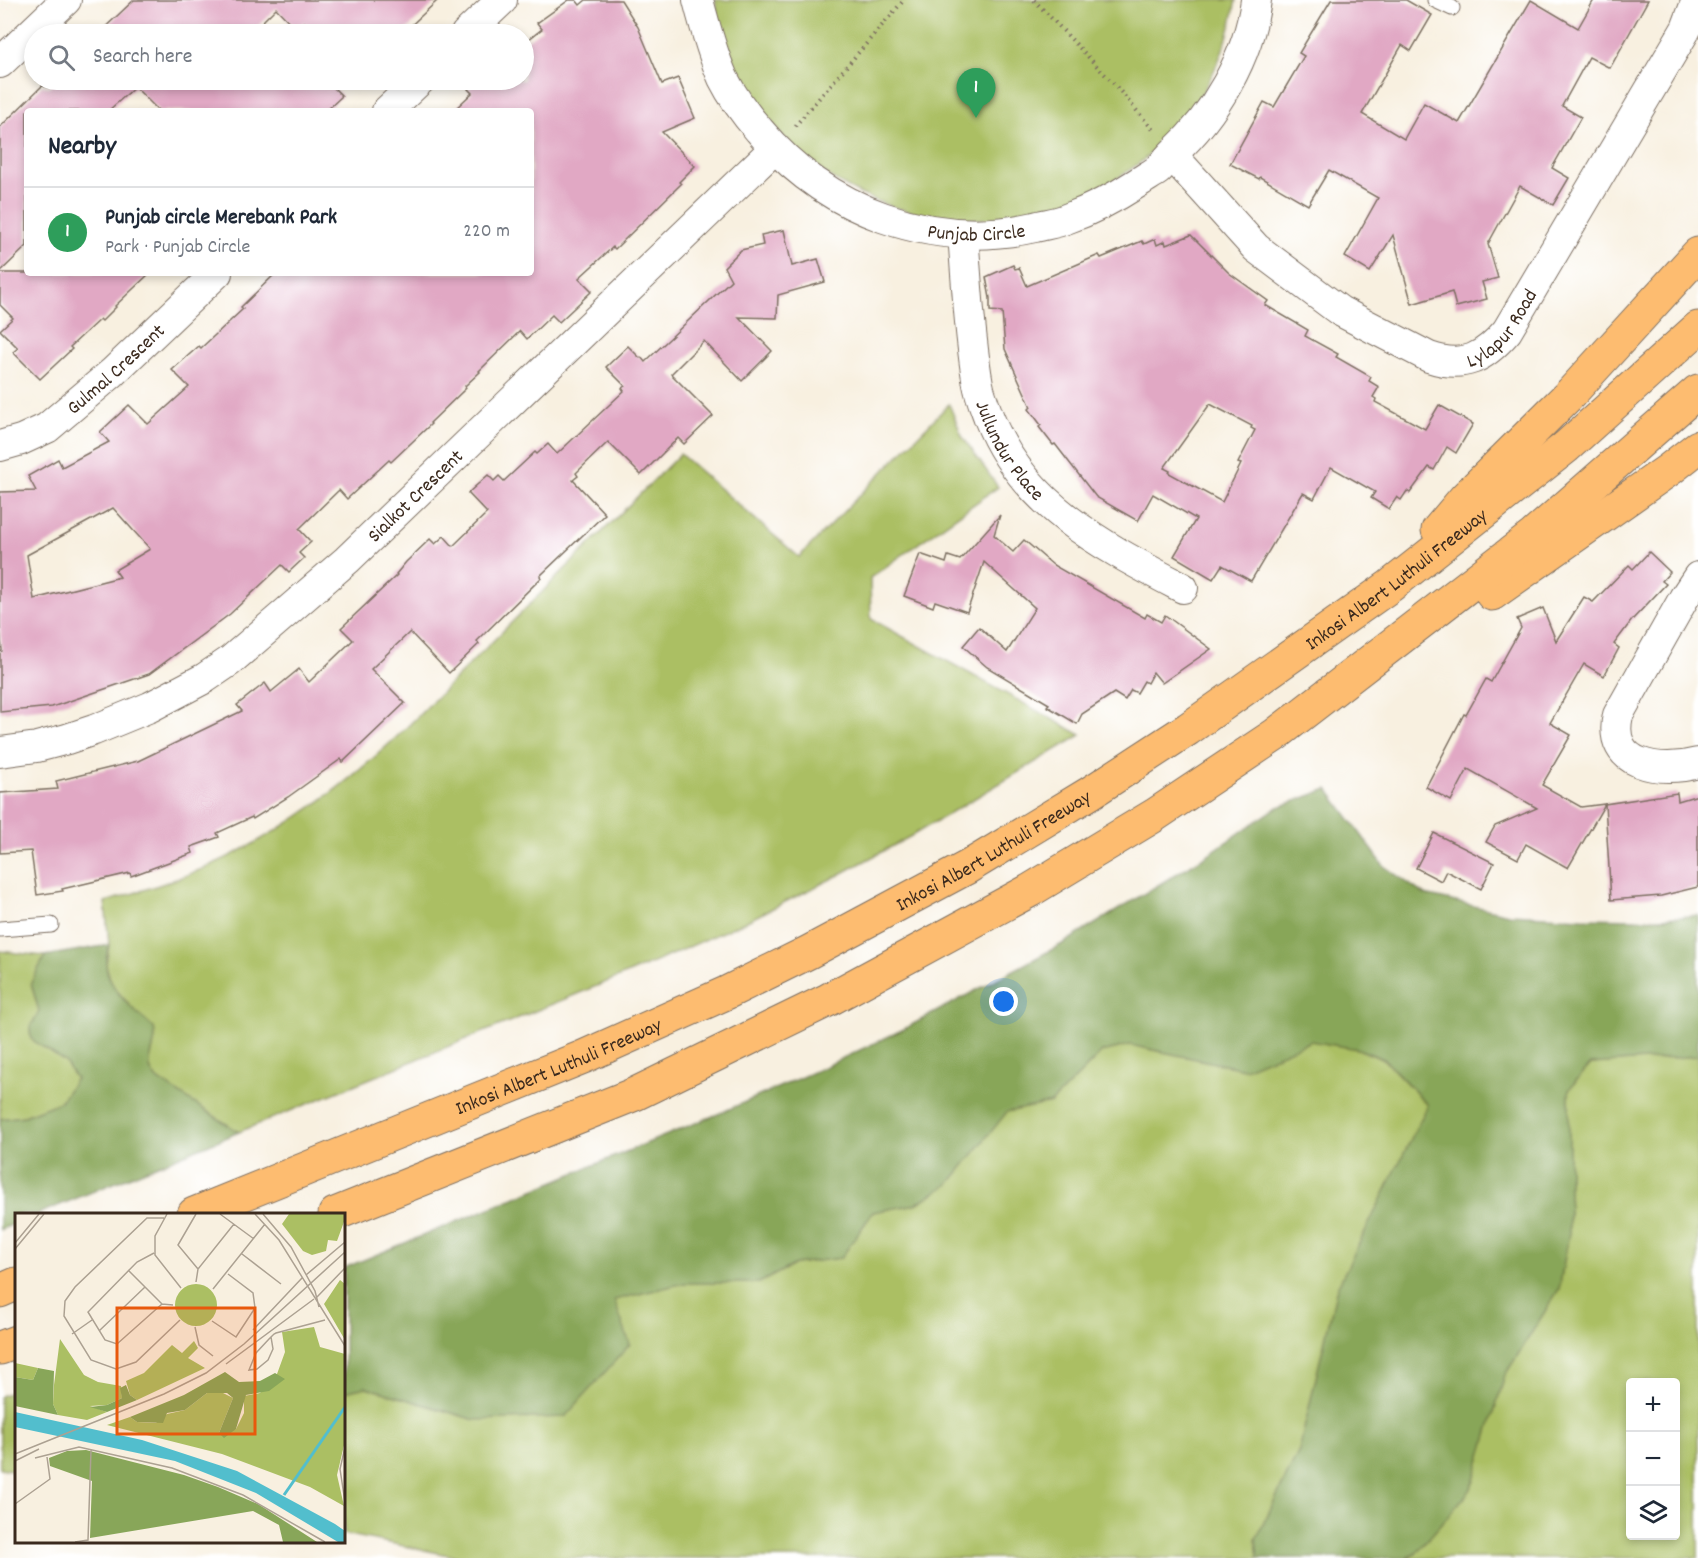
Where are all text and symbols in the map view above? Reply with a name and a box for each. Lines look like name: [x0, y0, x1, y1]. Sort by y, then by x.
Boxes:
search box: [24, 24, 534, 90]
icon: search: [45, 41, 78, 74]
text: Search here: [93, 42, 192, 73]
pin: 1: [956, 68, 996, 118]
text: Nearby: [48, 129, 116, 166]
text: Punjab circle Merebank Park: [105, 203, 337, 234]
text: 1: [65, 218, 70, 246]
text: 220 m: [463, 218, 510, 246]
street label: Punjab Circle: [925, 218, 1028, 251]
text: Park · Punjab Circle: [105, 234, 250, 262]
street label: Lylapur Road: [1463, 285, 1546, 377]
street label: Gulmal Crescent: [62, 319, 173, 423]
street label: Jullundur Place: [967, 397, 1049, 509]
street label: Sialkot Crescent: [362, 444, 471, 550]
street label: Inkosi Albert Luthuli Freeway: [1301, 503, 1495, 659]
street label: Inkosi Albert Luthuli Freeway: [892, 784, 1098, 920]
your location: [989, 987, 1018, 1016]
street label: Inkosi Albert Luthuli Freeway: [452, 1012, 668, 1124]
inset map: [15, 1213, 345, 1543]
map controls: [1626, 1378, 1680, 1540]
button: +: [1626, 1378, 1680, 1432]
button: −: [1626, 1432, 1680, 1486]
button: layers: [1626, 1486, 1680, 1540]

